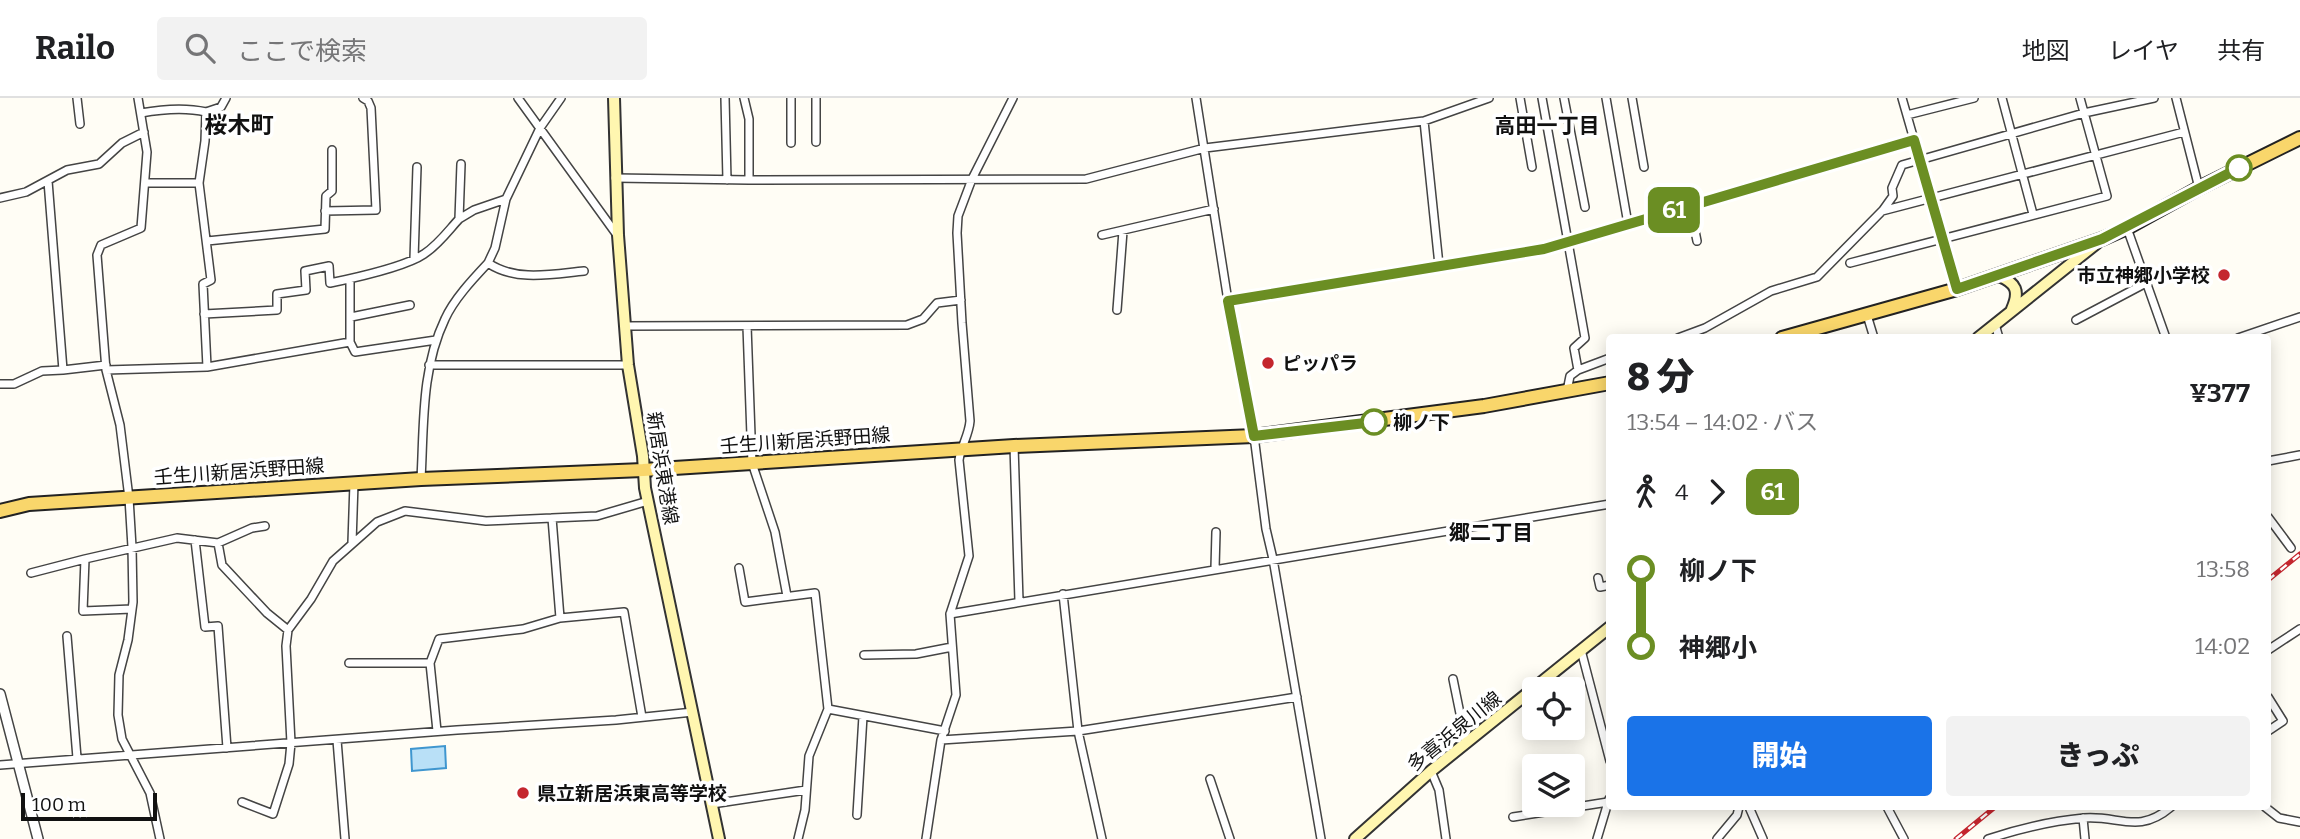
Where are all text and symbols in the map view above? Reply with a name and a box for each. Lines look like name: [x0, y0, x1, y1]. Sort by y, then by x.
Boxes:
search box: [157, 17, 647, 80]
text: Railo: [35, 28, 115, 68]
icon: search: [181, 29, 219, 67]
text: ここで検索: [237, 36, 367, 67]
text: 地図: [2022, 37, 2070, 65]
text: レイヤ: [2108, 37, 2179, 65]
text: 共有: [2217, 37, 2265, 65]
district label: 桜木町: [205, 111, 274, 139]
district label: 高田一丁目: [1495, 113, 1600, 139]
unlabelled marker: [2226, 155, 2252, 181]
line badge: 61: [1642, 187, 1706, 233]
text: 61: [1662, 196, 1686, 224]
place label: 市立神郷小学校: [2077, 264, 2210, 287]
marker: 市立神郷小学校: [2216, 267, 2232, 283]
place label: ピッパラ: [1282, 352, 1358, 375]
text: 8 分: [1627, 354, 1694, 400]
marker: ピッパラ: [1260, 355, 1276, 371]
text: ¥377: [2189, 378, 2250, 409]
text: 13:54 – 14:02 · バス: [1627, 408, 1818, 436]
marker: 柳ノ下: [1361, 409, 1387, 435]
street label: 新居浜東港線: [642, 410, 683, 526]
place label: 柳ノ下: [1393, 411, 1450, 434]
street label: 壬生川新居浜野田線: [719, 423, 891, 458]
street label: 壬生川新居浜野田線: [153, 454, 325, 489]
icon: walk: [1627, 473, 1665, 511]
icon: forward: [1698, 473, 1736, 511]
text: 4: [1675, 478, 1688, 506]
text: 61: [1760, 478, 1785, 506]
district label: 郷二丁目: [1449, 520, 1533, 546]
text: 13:58: [2197, 555, 2250, 583]
text: 柳ノ下: [1679, 556, 1757, 587]
text: 14:02: [2195, 632, 2250, 660]
text: 神郷小: [1679, 633, 1757, 664]
map controls: [1522, 677, 1585, 817]
button: locate: [1522, 677, 1585, 740]
street label: 多喜浜泉川線: [1403, 687, 1506, 776]
button: 開始: [1627, 716, 1932, 796]
button: きっぷ: [1946, 716, 2250, 796]
button: layers: [1522, 754, 1585, 817]
place label: 県立新居浜東高等学校: [537, 782, 727, 805]
marker: 県立新居浜東高等学校: [515, 785, 531, 801]
scale bar: [21, 790, 158, 822]
text: 100 m: [32, 793, 86, 816]

